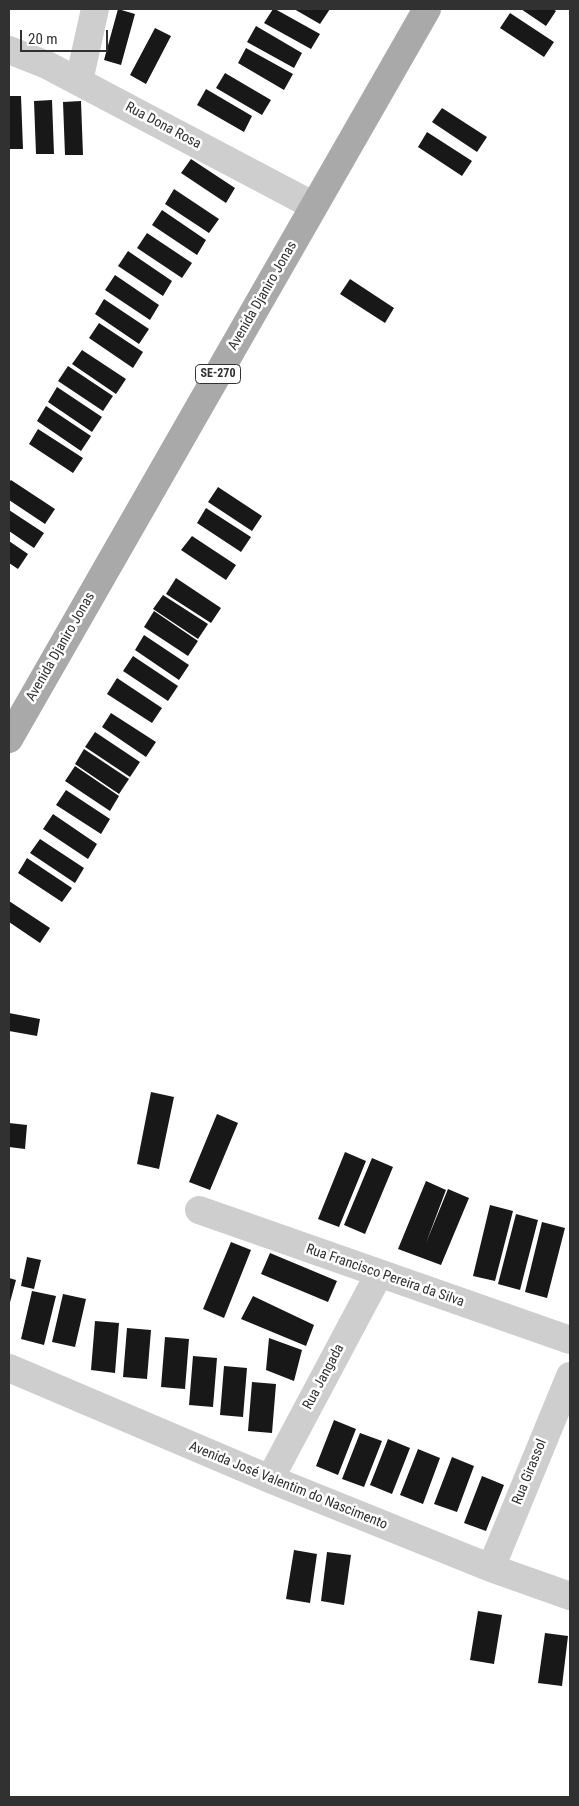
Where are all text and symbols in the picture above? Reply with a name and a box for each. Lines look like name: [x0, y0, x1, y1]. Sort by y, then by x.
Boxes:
scale bar: [22, 20, 110, 52]
text: 20 m: [28, 30, 58, 48]
street label: Rua Dona Rosa: [122, 99, 204, 153]
street label: Avenida Djaniro Jonas: [225, 239, 301, 353]
road number: SE-270: [196, 364, 240, 384]
street label: Avenida Djaniro Jonas: [23, 590, 99, 704]
street label: Rua Francisco Pereira da Silva: [304, 1241, 466, 1311]
street label: Rua Jangada: [300, 1341, 348, 1413]
street label: Rua Girassol: [509, 1437, 551, 1507]
street label: Avenida José Valentim do Nascimento: [186, 1438, 390, 1534]

